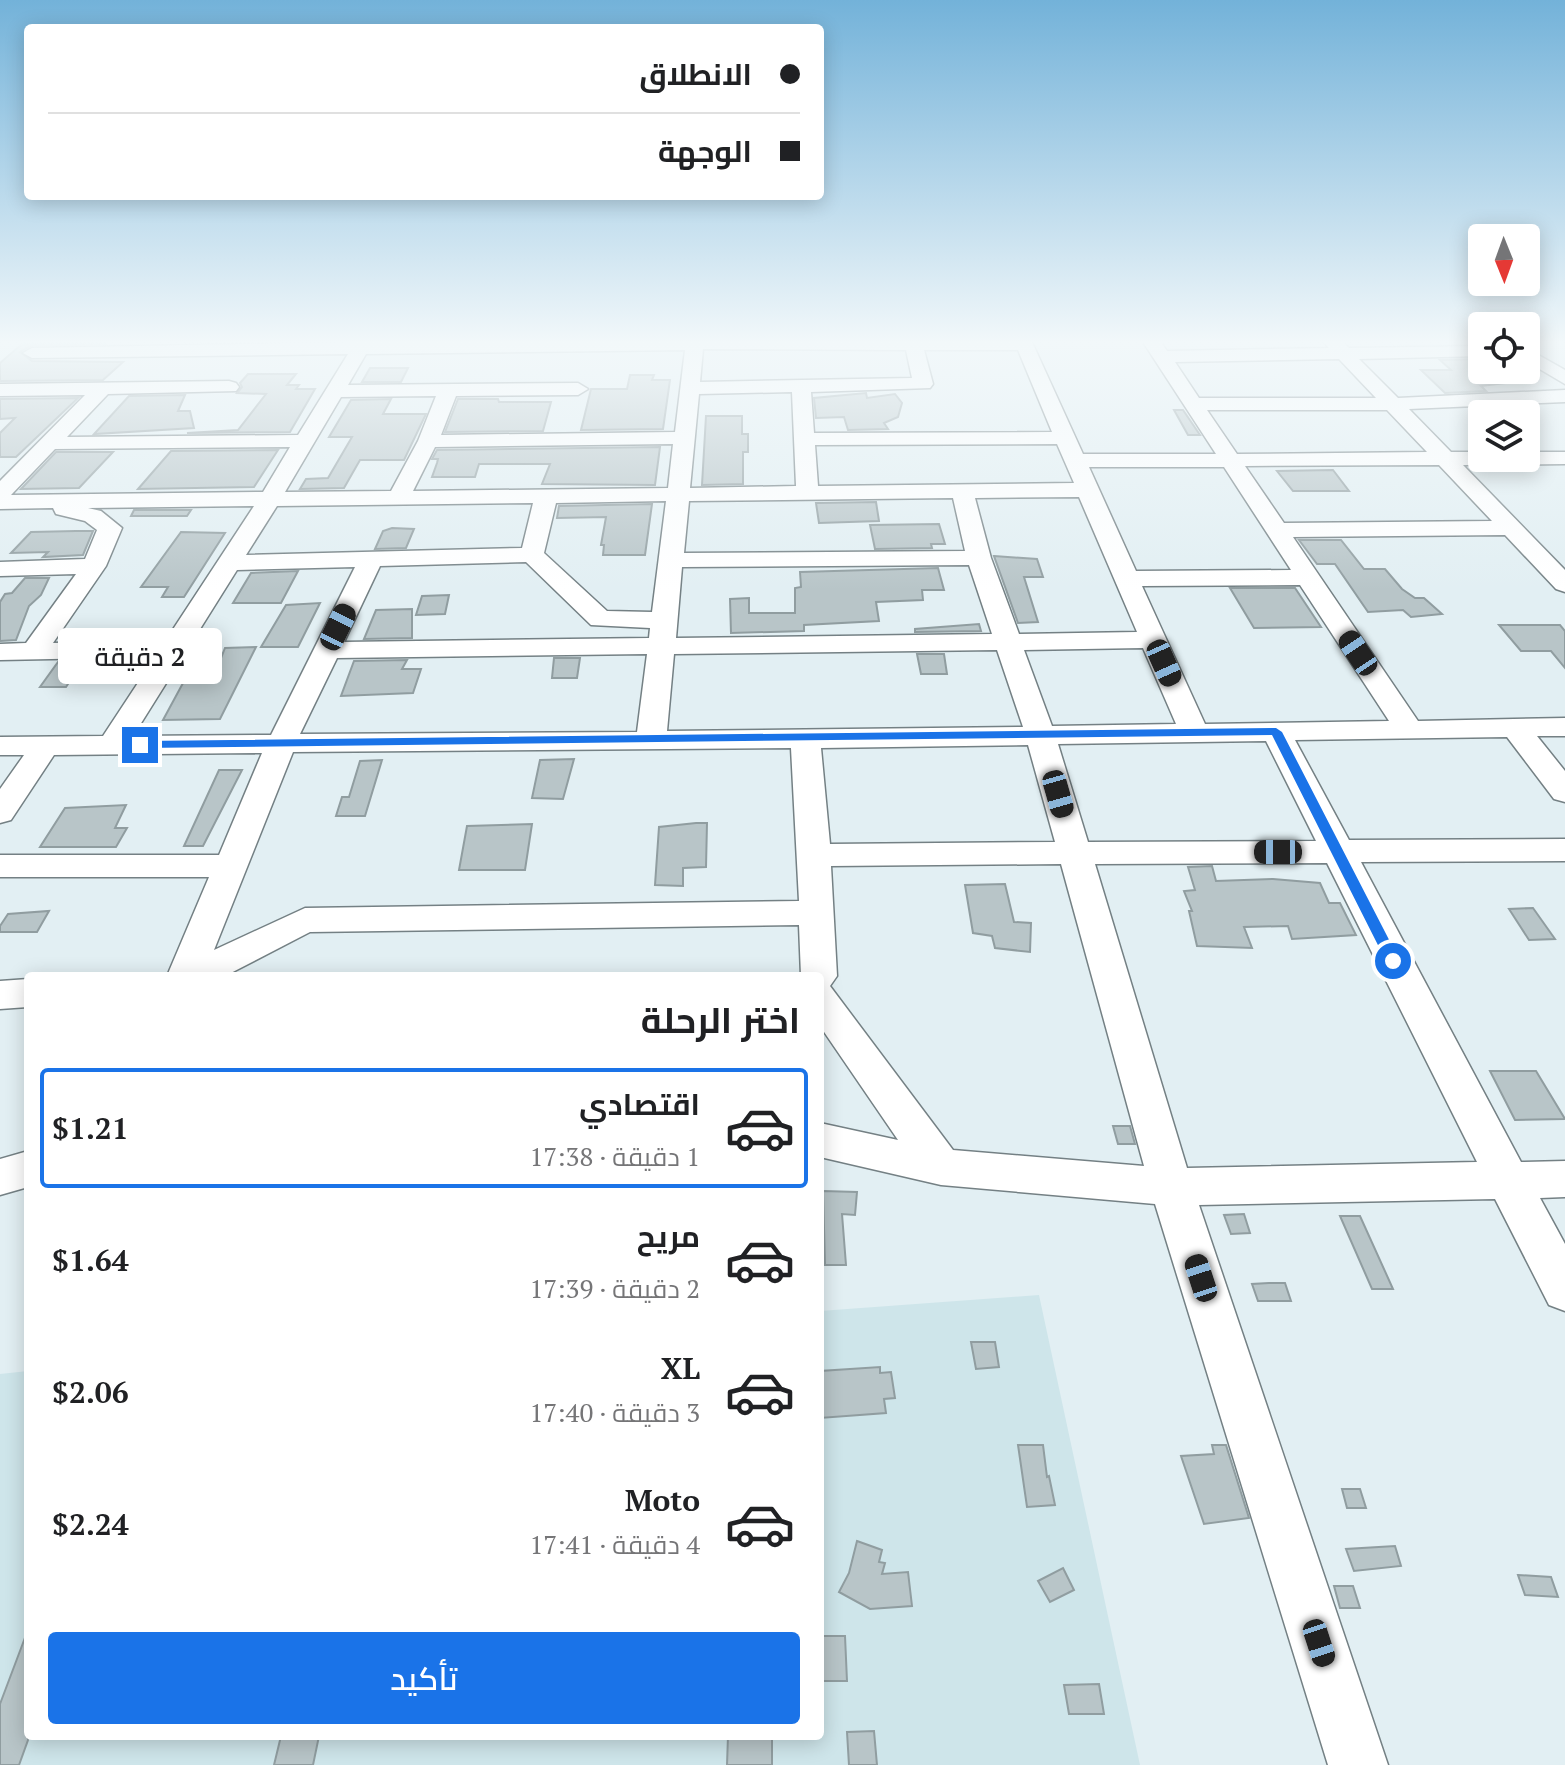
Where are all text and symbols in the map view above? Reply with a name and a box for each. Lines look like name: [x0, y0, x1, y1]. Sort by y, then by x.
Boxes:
text: الانطلاق: [639, 54, 752, 94]
text: الوجهة: [658, 131, 752, 171]
north arrow: [1468, 224, 1540, 296]
map controls: [1468, 224, 1540, 472]
button: locate: [1468, 312, 1540, 384]
button: layers: [1468, 400, 1540, 472]
car: [317, 600, 359, 654]
car: [1335, 626, 1381, 680]
callout: 2 دقيقة: [58, 629, 222, 685]
car: [1143, 636, 1185, 690]
text: 2 دقيقة: [95, 639, 185, 673]
route end: [122, 727, 158, 763]
car: [1040, 768, 1076, 820]
car: [1254, 840, 1302, 864]
route start: [1375, 943, 1411, 979]
text: اختر الرحلة: [641, 996, 800, 1043]
text: اقتصادي: [579, 1084, 700, 1124]
icon: car: [724, 1092, 796, 1164]
text: $1.21: [52, 1108, 129, 1148]
text: 1 دقيقة · 17:38: [529, 1139, 700, 1173]
text: مريح: [637, 1216, 700, 1256]
icon: car: [724, 1224, 796, 1296]
text: $1.64: [52, 1240, 129, 1280]
car: [1182, 1251, 1220, 1305]
text: 2 دقيقة · 17:39: [529, 1271, 700, 1305]
text: XL: [661, 1348, 700, 1388]
icon: car: [724, 1356, 796, 1428]
text: $2.06: [52, 1372, 129, 1412]
text: 3 دقيقة · 17:40: [529, 1395, 700, 1429]
text: Moto: [625, 1480, 700, 1520]
icon: car: [724, 1488, 796, 1560]
text: $2.24: [52, 1504, 129, 1544]
text: 4 دقيقة · 17:41: [529, 1527, 700, 1561]
car: [1300, 1616, 1338, 1670]
button: تأكيد: [48, 1632, 800, 1724]

